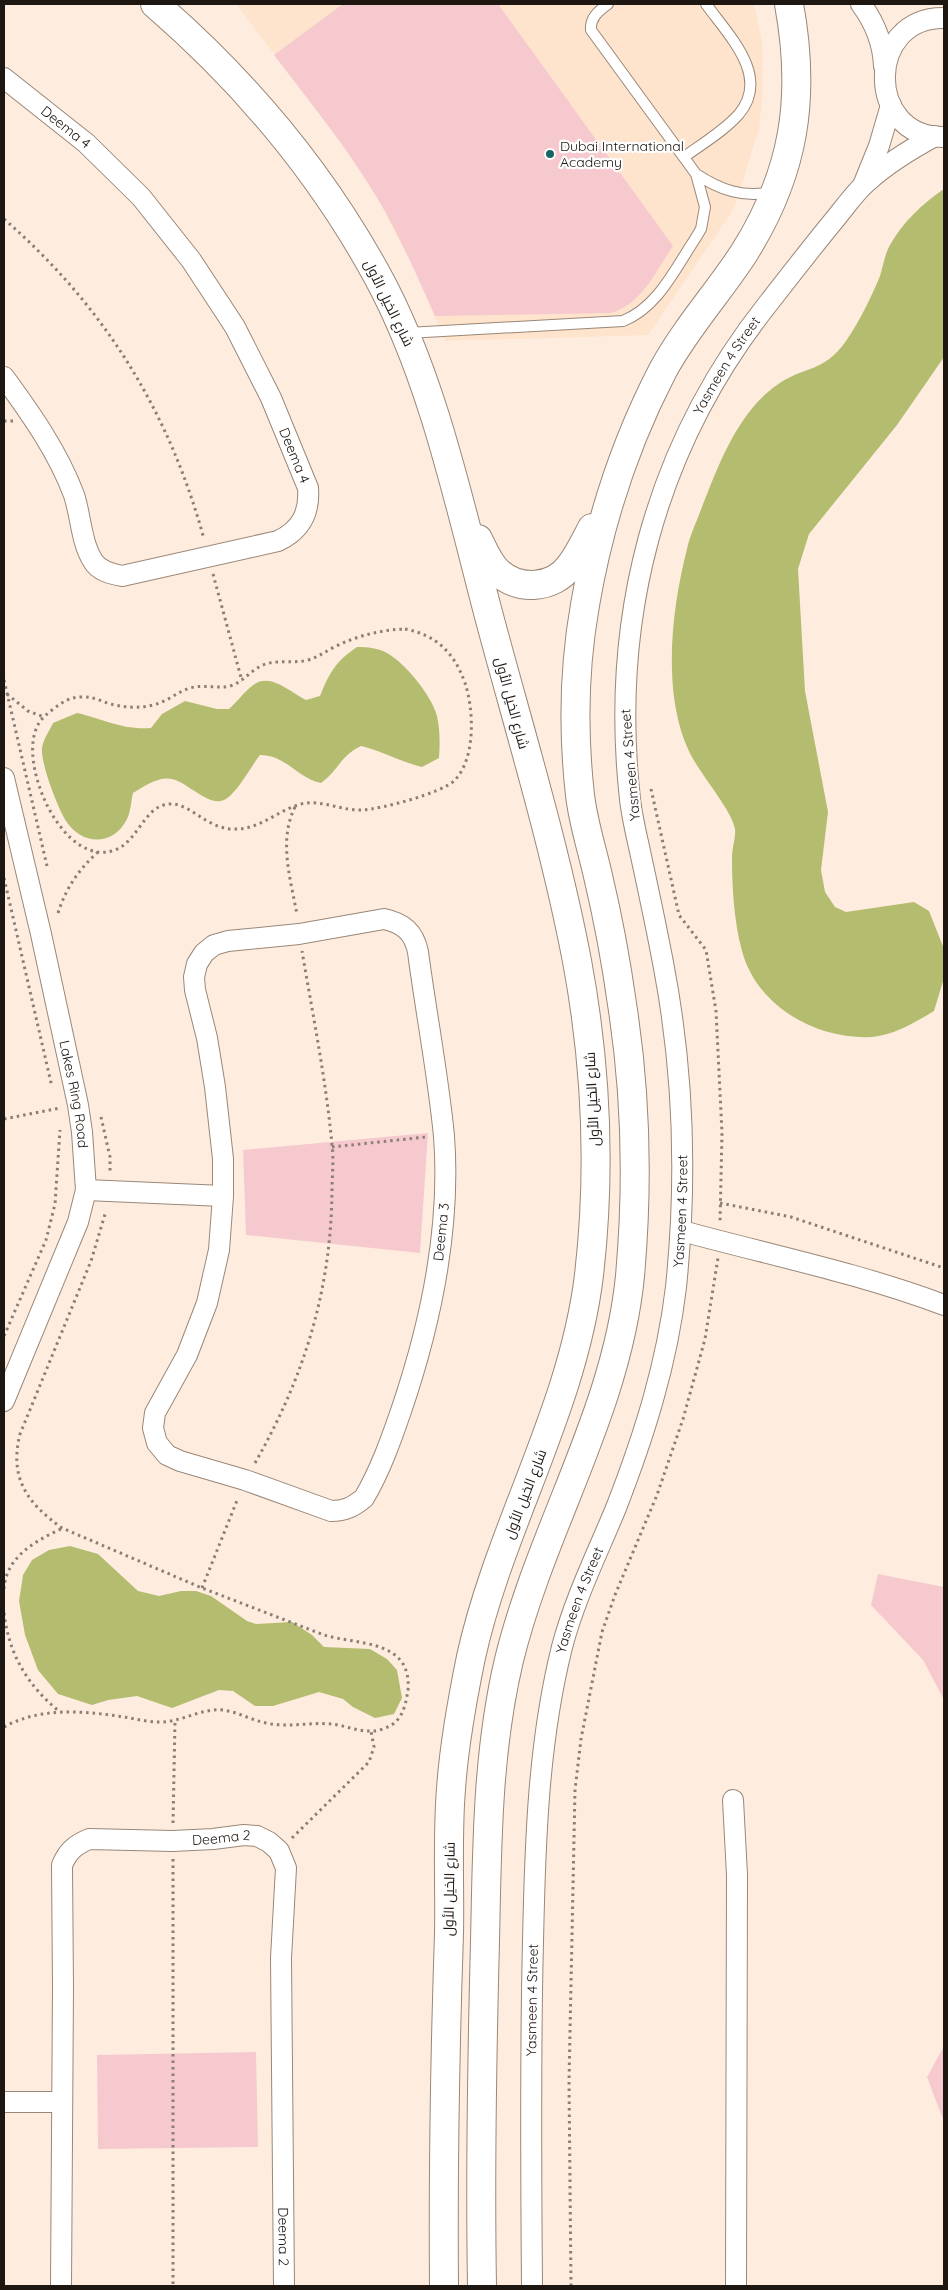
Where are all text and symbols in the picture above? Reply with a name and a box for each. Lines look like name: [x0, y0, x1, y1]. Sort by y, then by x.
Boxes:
street label: Deema 4: [37, 102, 94, 152]
place label: Dubai International Academy: [560, 137, 684, 171]
marker: Dubai International Academy: [544, 148, 556, 160]
street label: شارع الخيل الأول: [360, 257, 418, 349]
street label: Yasmeen 4 Street: [689, 313, 764, 418]
street label: Deema 4: [275, 425, 314, 486]
street label: شارع الخيل الأول: [491, 655, 533, 751]
street label: Yasmeen 4 Street: [616, 708, 644, 822]
street label: Lakes Ring Road: [55, 1039, 92, 1149]
street label: شارع الخيل الأول: [581, 1051, 603, 1147]
street label: Yasmeen 4 Street: [669, 1155, 691, 1268]
street label: Deema 3: [429, 1202, 453, 1262]
street label: شارع الخيل الأول: [500, 1447, 550, 1541]
street label: Yasmeen 4 Street: [552, 1544, 607, 1655]
street label: Deema 2: [191, 1826, 251, 1849]
street label: شارع الخيل الأول: [439, 1842, 459, 1936]
street label: Yasmeen 4 Street: [522, 1943, 542, 2056]
street label: Deema 2: [274, 2207, 293, 2266]

